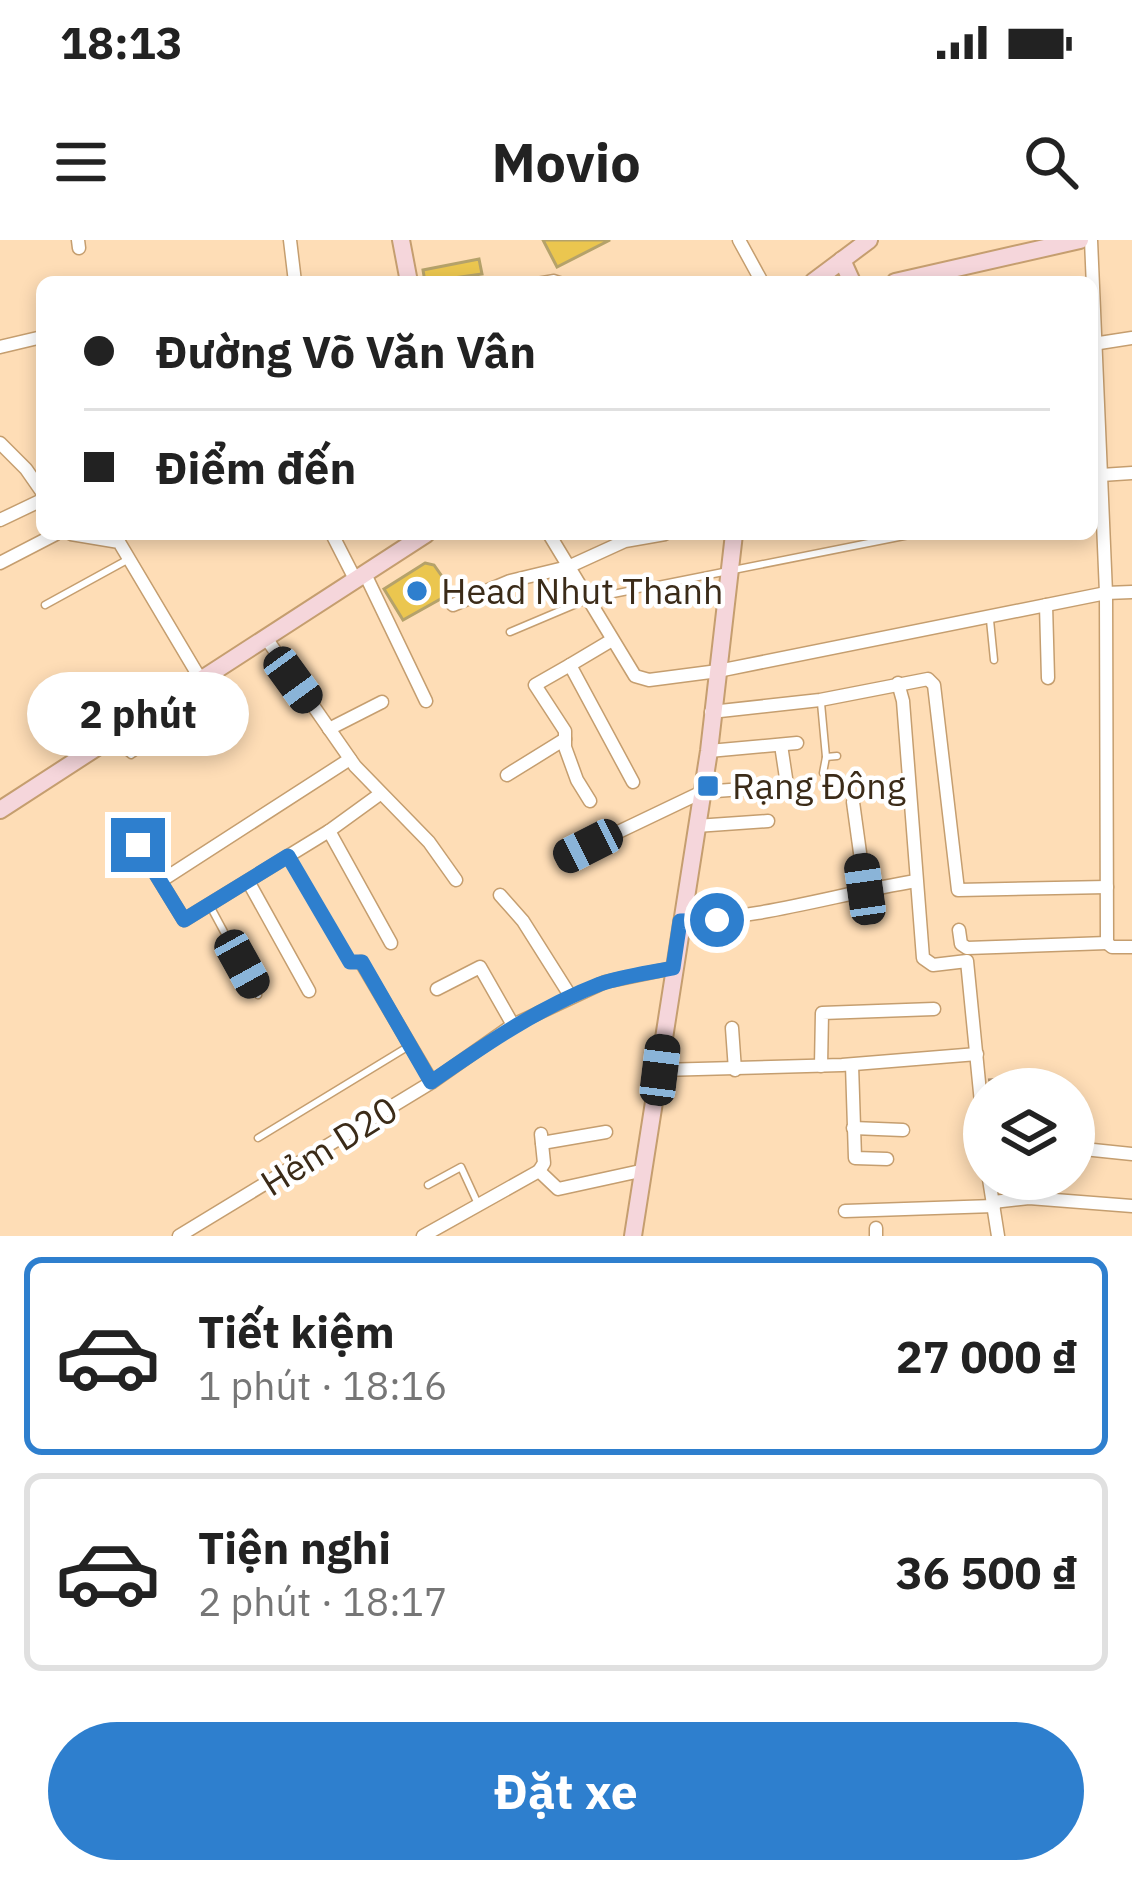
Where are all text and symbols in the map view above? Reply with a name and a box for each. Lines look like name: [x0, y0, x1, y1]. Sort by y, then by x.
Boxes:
text: 18:13: [60, 13, 183, 71]
text: Movio: [491, 127, 641, 197]
icon: menu: [48, 129, 114, 195]
icon: search: [1018, 129, 1084, 195]
text: Đường Võ Văn Vân: [156, 322, 536, 380]
text: Điểm đến: [156, 438, 356, 496]
place label: Head Nhut Thanh: [441, 567, 723, 614]
marker: Head Nhut Thanh: [404, 578, 430, 604]
car: [257, 640, 329, 720]
callout: 2 phút: [27, 671, 249, 755]
text: 2 phút: [79, 688, 197, 739]
place label: Rạng Đông: [732, 762, 906, 809]
marker: Rạng Đông: [695, 773, 721, 799]
car: [548, 814, 628, 878]
route end: [111, 818, 165, 872]
car: [842, 851, 888, 927]
route start: [690, 893, 744, 947]
car: [209, 924, 275, 1004]
car: [638, 1032, 682, 1108]
map controls: [963, 1068, 1095, 1200]
button: layers: [963, 1068, 1095, 1200]
street label: Hẻm D20: [252, 1085, 406, 1206]
icon: car: [54, 1302, 162, 1410]
text: Tiết kiệm: [198, 1302, 395, 1360]
text: 27 000 ₫: [896, 1327, 1078, 1385]
text: 1 phút · 18:16: [198, 1360, 447, 1411]
icon: car: [54, 1518, 162, 1626]
text: Tiện nghi: [198, 1518, 391, 1576]
text: 36 500 ₫: [896, 1543, 1078, 1601]
text: 2 phút · 18:17: [198, 1576, 447, 1627]
button: Đặt xe: [48, 1722, 1084, 1860]

